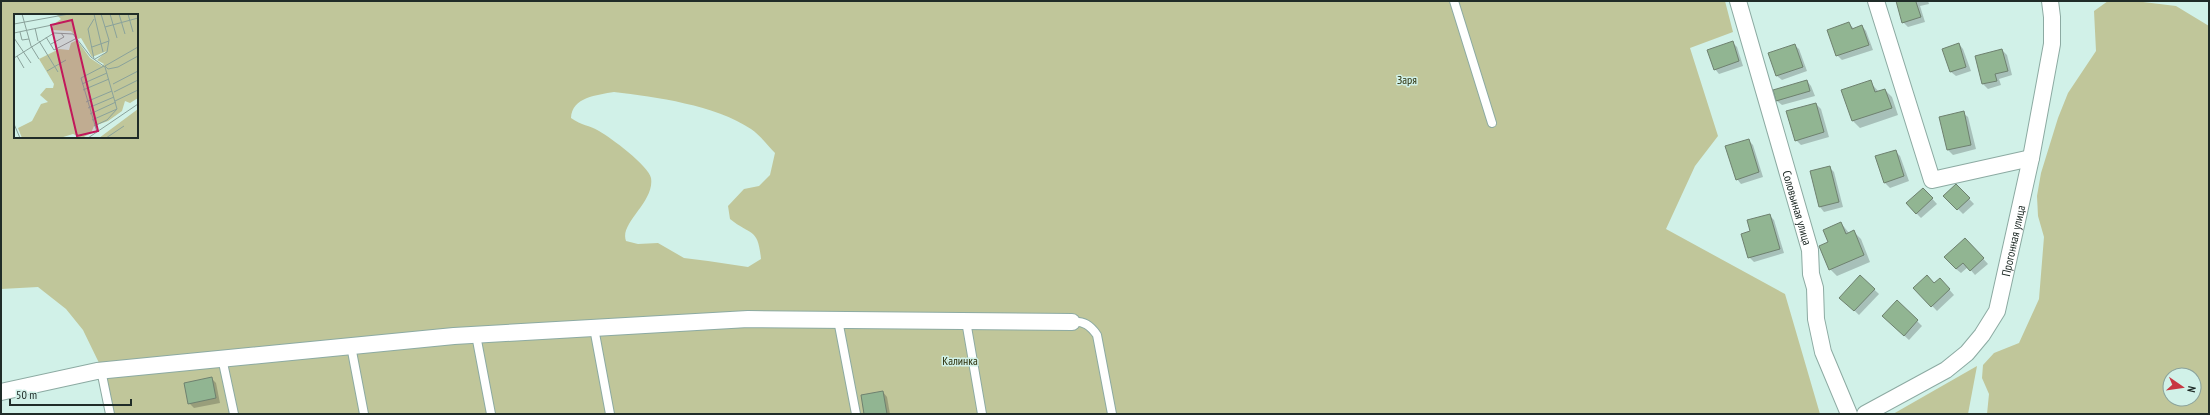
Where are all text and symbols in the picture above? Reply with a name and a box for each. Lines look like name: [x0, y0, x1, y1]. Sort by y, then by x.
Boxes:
inset map: [14, 14, 138, 138]
park label: Заря: [1397, 72, 1417, 87]
street label: Соловьиная улица: [1780, 169, 1816, 247]
street label: Прогонная улица: [1997, 204, 2028, 278]
park label: Калинка: [942, 353, 978, 368]
north arrow: [2162, 367, 2202, 407]
scale bar: [10, 381, 131, 407]
text: N: [2184, 385, 2199, 394]
text: 50 m: [16, 387, 37, 402]

